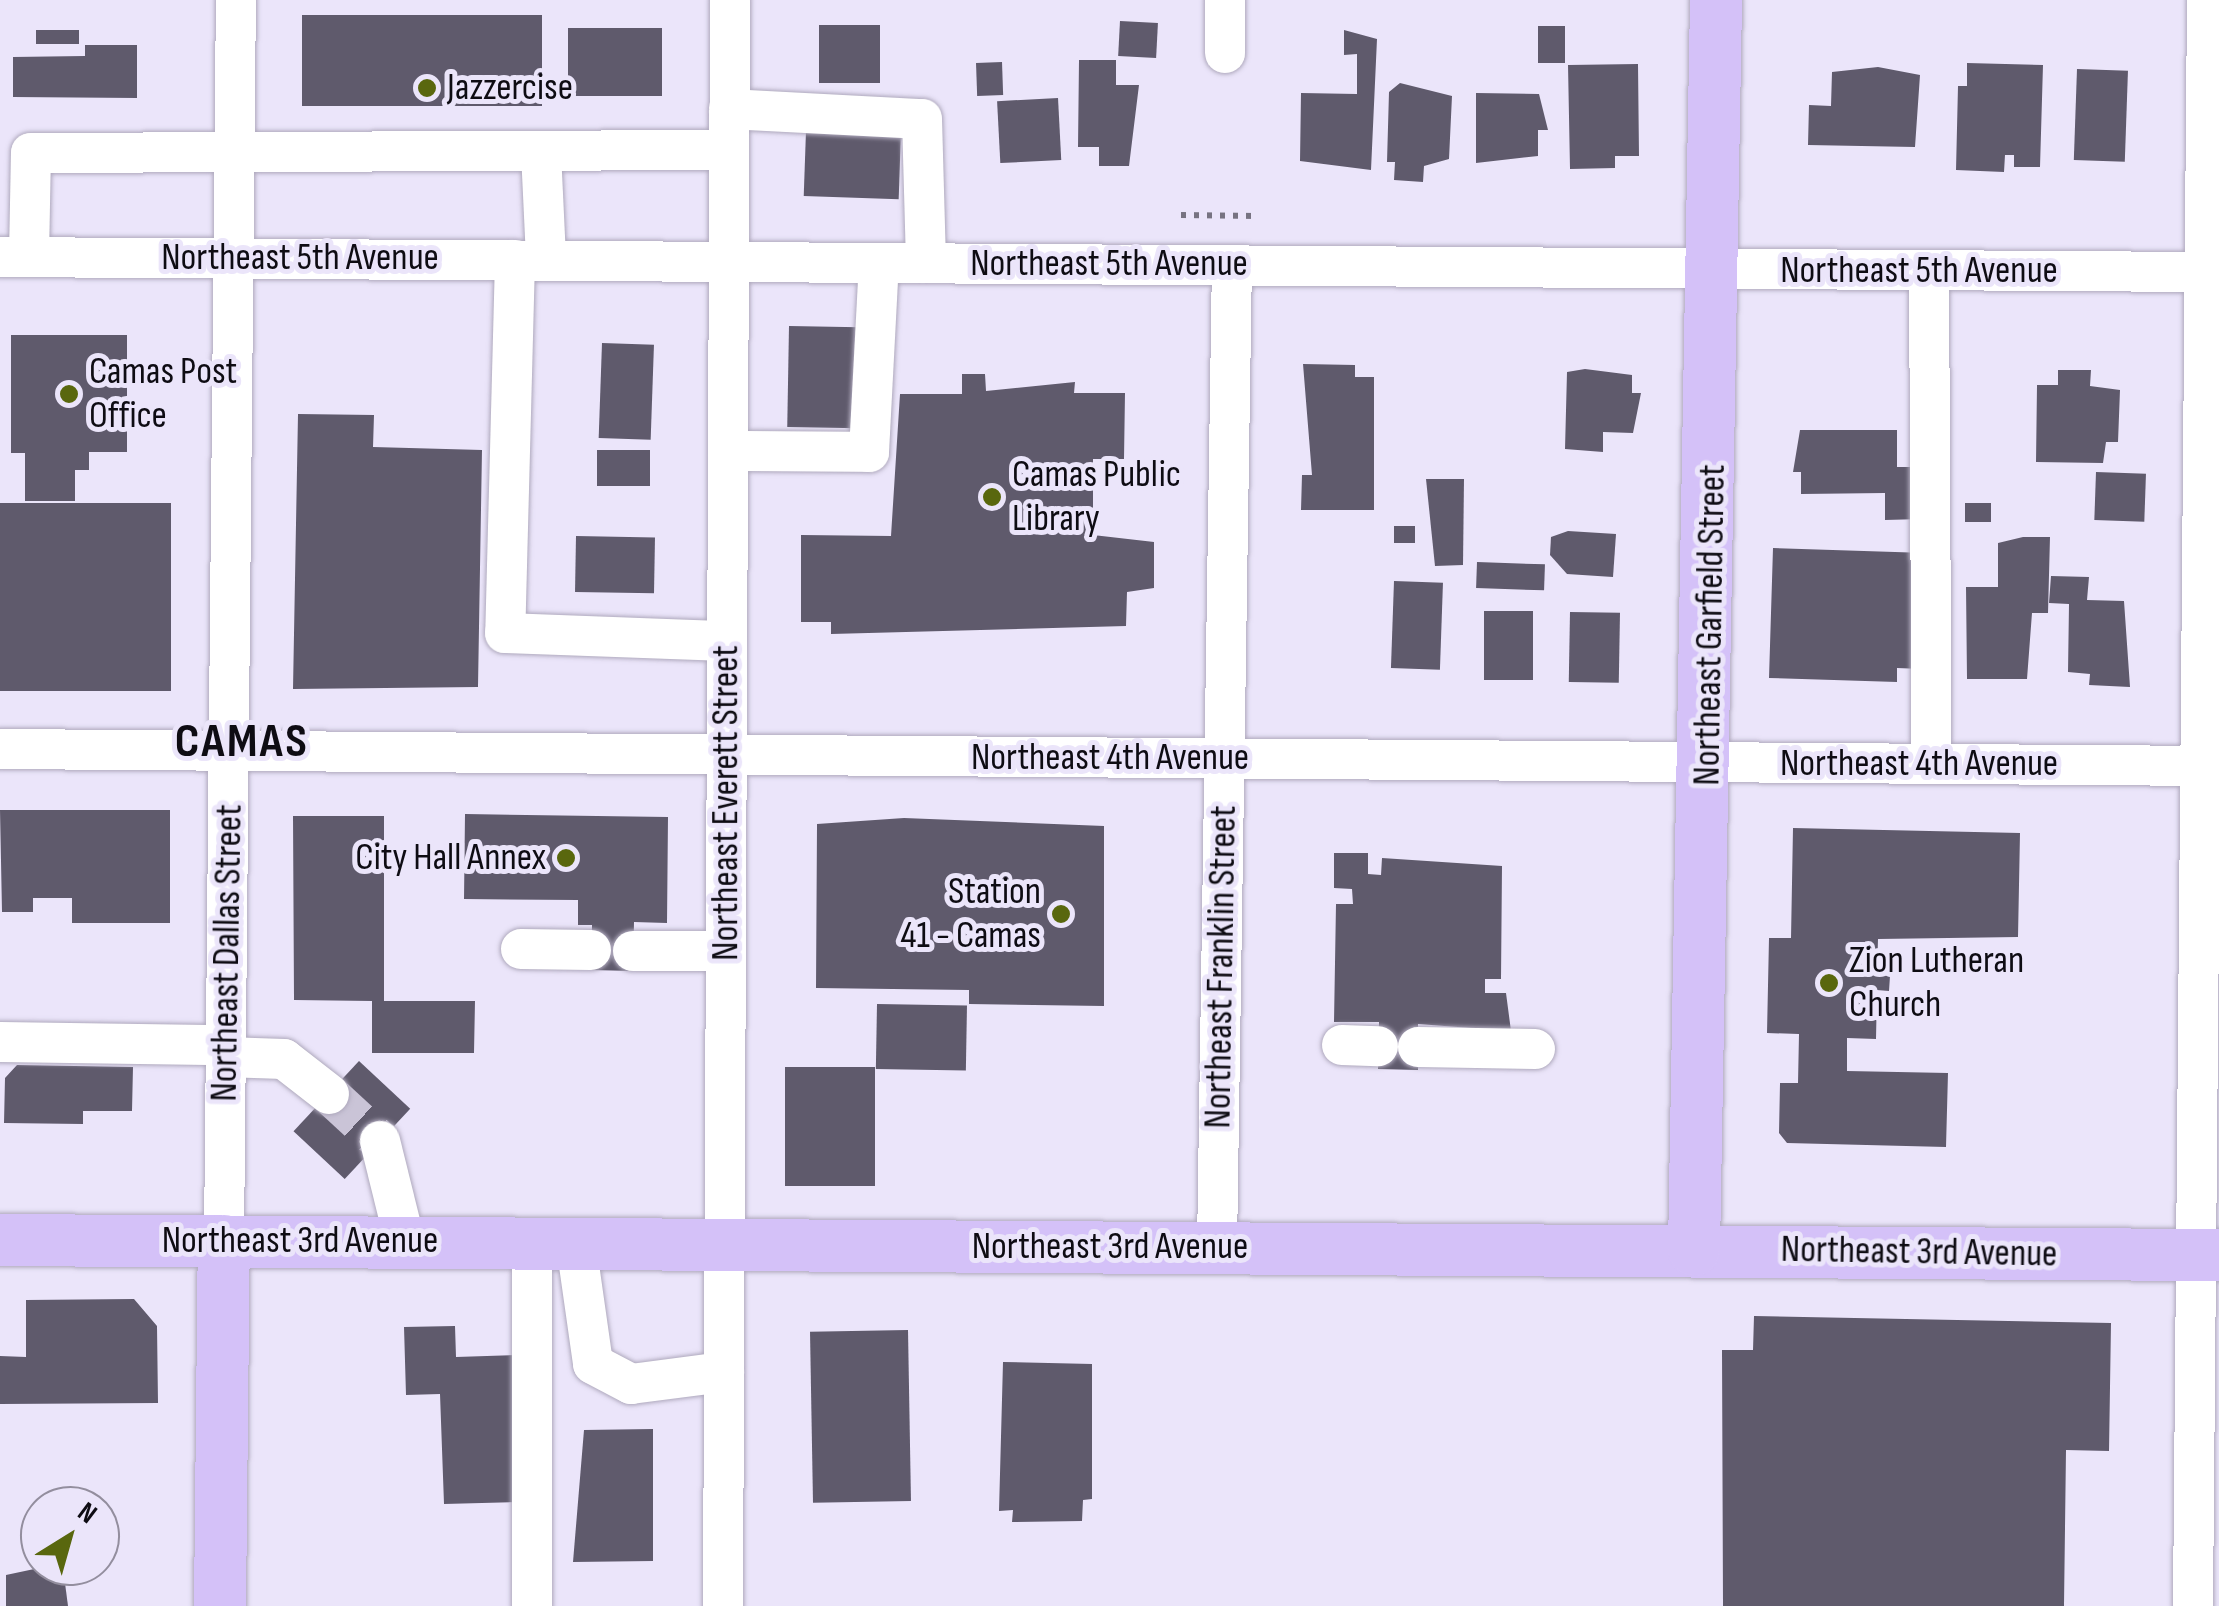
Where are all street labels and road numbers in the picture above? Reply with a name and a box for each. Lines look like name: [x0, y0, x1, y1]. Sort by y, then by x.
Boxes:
street label: Northeast 5th Avenue: [161, 235, 439, 281]
street label: Northeast 5th Avenue: [970, 241, 1248, 287]
street label: Northeast 5th Avenue: [1780, 248, 2058, 294]
street label: Northeast Garfield Street: [1684, 464, 1736, 786]
street label: Northeast Everett Street: [703, 645, 749, 961]
street label: Northeast 4th Avenue: [971, 735, 1249, 781]
street label: Northeast 4th Avenue: [1780, 741, 2058, 787]
street label: Northeast Dallas Street: [202, 804, 252, 1102]
street label: Northeast Franklin Street: [1195, 805, 1247, 1129]
street label: Northeast 3rd Avenue: [162, 1218, 438, 1264]
street label: Northeast 3rd Avenue: [972, 1224, 1248, 1270]
street label: Northeast 3rd Avenue: [1780, 1227, 2058, 1277]

